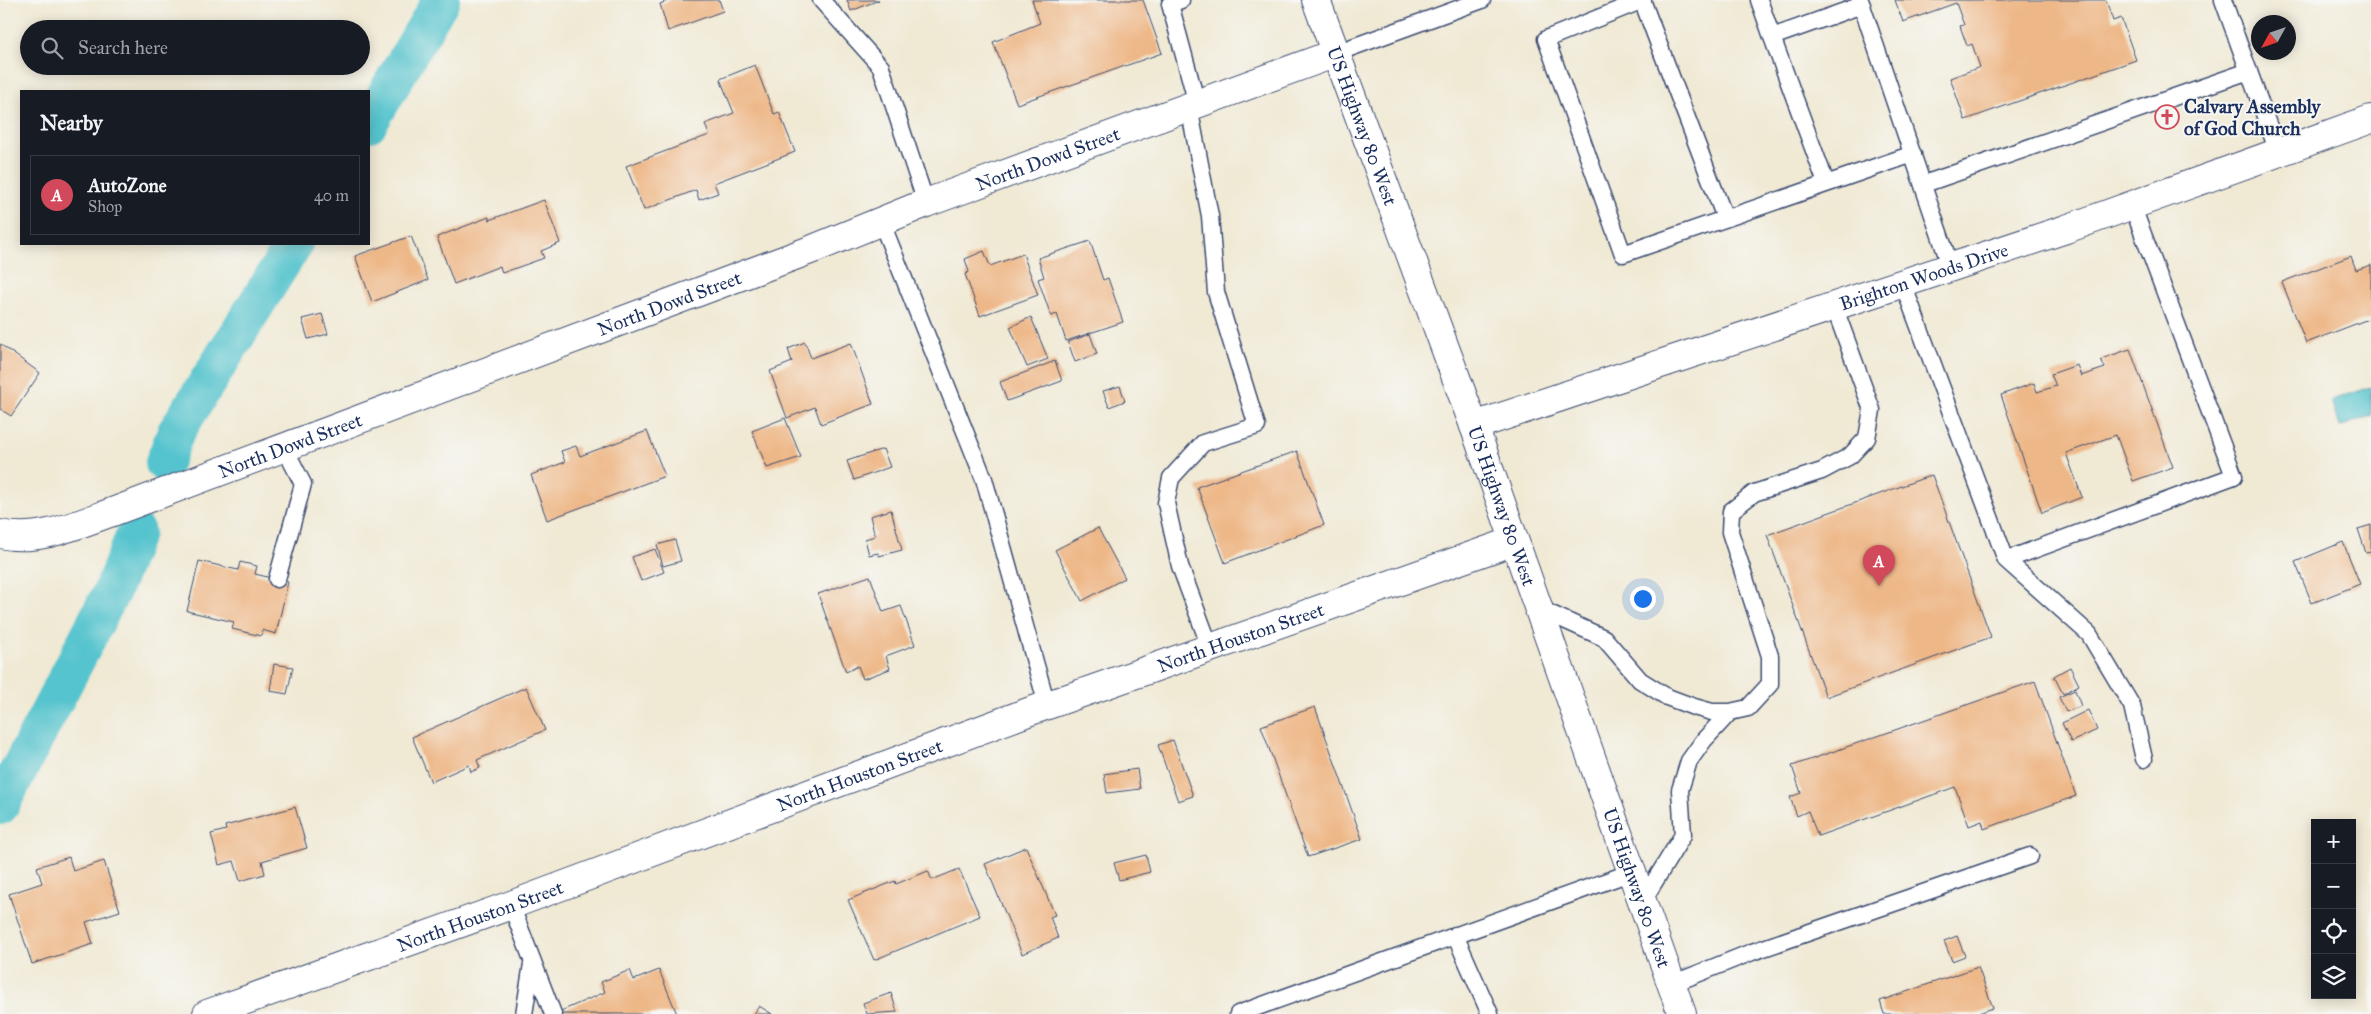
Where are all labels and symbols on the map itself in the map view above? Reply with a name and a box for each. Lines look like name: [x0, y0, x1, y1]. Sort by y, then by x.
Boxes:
north arrow: [2251, 15, 2296, 60]
street label: US Highway 80 West: [1323, 43, 1403, 209]
place label: Calvary Assembly of God Church: [2184, 95, 2322, 140]
church icon: Calvary Assembly of God Church: [2154, 104, 2180, 130]
street label: North Dowd Street: [972, 122, 1123, 195]
street label: Brighton Woods Drive: [1836, 238, 2011, 315]
street label: North Dowd Street: [594, 265, 745, 340]
street label: North Dowd Street: [215, 408, 365, 483]
street label: US Highway 80 West: [1463, 423, 1541, 589]
pin: A: [1863, 545, 1895, 586]
your location: [1630, 586, 1656, 612]
street label: North Houston Street: [1154, 597, 1327, 677]
street label: North Houston Street: [774, 733, 946, 816]
street label: US Highway 80 West: [1598, 804, 1676, 971]
street label: North Houston Street: [394, 875, 566, 956]

